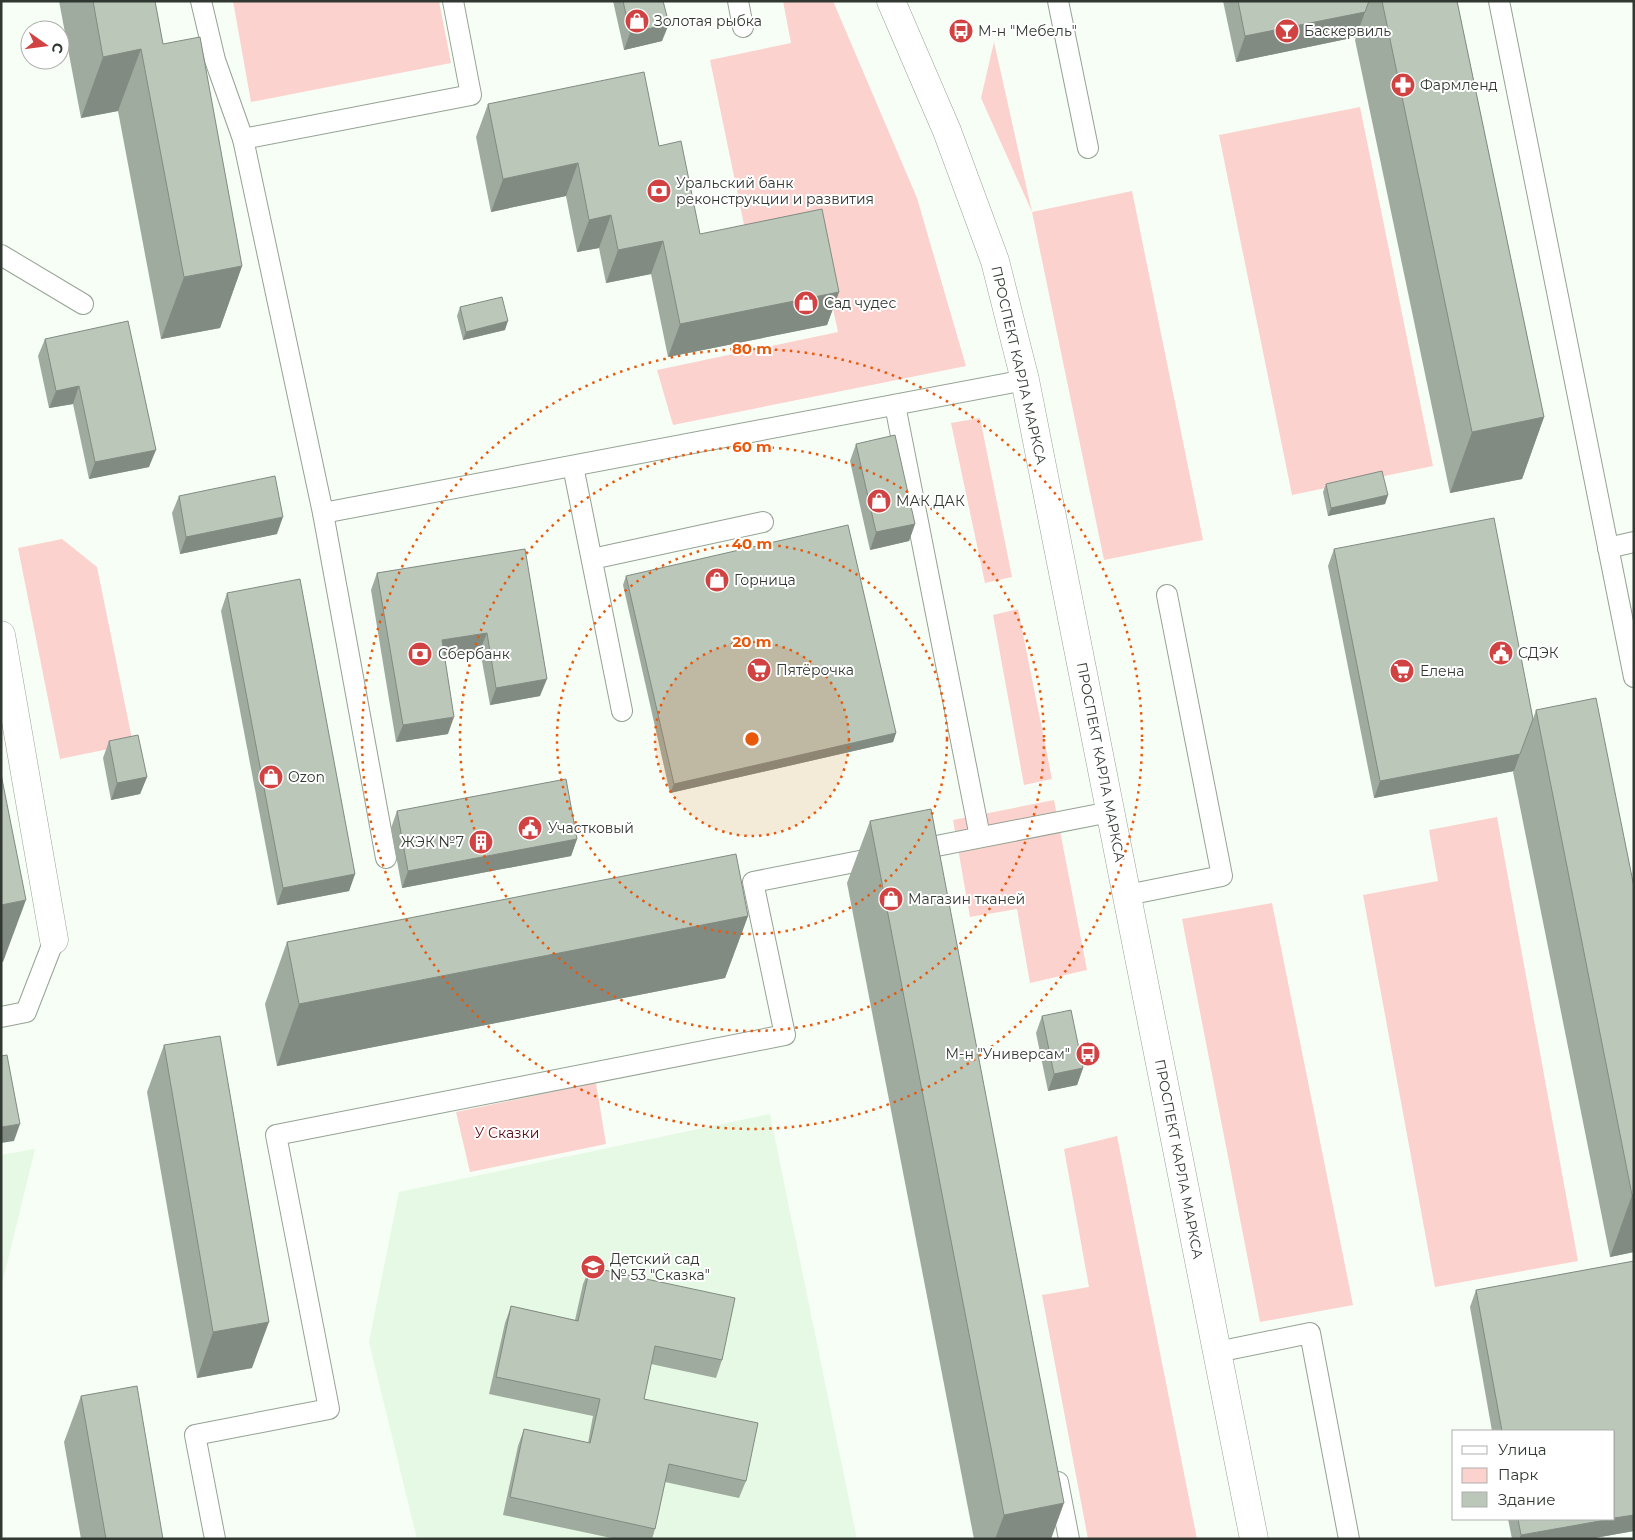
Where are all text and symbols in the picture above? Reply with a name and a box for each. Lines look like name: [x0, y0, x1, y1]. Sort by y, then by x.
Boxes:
shop icon: Золотая рыбка: [624, 8, 650, 34]
place label: Золотая рыбка: [654, 12, 762, 30]
bus stop icon: М-н "Мебель": [948, 18, 974, 44]
bar icon: Баскервиль: [1274, 18, 1300, 44]
north arrow: [20, 20, 70, 70]
place label: М-н "Мебель": [978, 22, 1077, 40]
place label: Баскервиль: [1304, 22, 1391, 40]
text: С: [48, 41, 68, 55]
pharmacy icon: Фармленд: [1390, 72, 1416, 98]
place label: Фармленд: [1420, 76, 1498, 94]
place label: Уральский банк реконструкции и развития: [676, 174, 874, 208]
bank icon: Уральский банк реконструкции и развития: [646, 178, 672, 204]
street label: ПРОСПЕКТ КАРЛА МАРКСА: [987, 264, 1051, 467]
shop icon: Сад чудес: [793, 290, 819, 316]
place label: Сад чудес: [824, 294, 897, 312]
text: 80 m: [732, 339, 772, 358]
text: 60 m: [732, 437, 772, 456]
shop icon: МАК ДАК: [866, 488, 892, 514]
place label: МАК ДАК: [896, 492, 965, 510]
text: 40 m: [732, 534, 772, 553]
shop icon: Горница: [704, 567, 730, 593]
place label: Горница: [734, 571, 796, 589]
text: 20 m: [732, 632, 772, 651]
public building icon: СДЭК: [1488, 640, 1514, 666]
bank icon: Сбербанк: [407, 641, 433, 667]
place label: СДЭК: [1518, 644, 1559, 662]
place label: Сбербанк: [438, 645, 510, 663]
supermarket icon: Пятёрочка: [746, 657, 772, 683]
supermarket icon: Елена: [1389, 658, 1415, 684]
place label: Пятёрочка: [776, 661, 854, 679]
street label: ПРОСПЕКТ КАРЛА МАРКСА: [1073, 661, 1129, 864]
place label: Елена: [1420, 662, 1464, 680]
centre of rings: [743, 730, 761, 748]
shop icon: Ozon: [258, 764, 284, 790]
place label: Ozon: [288, 768, 325, 786]
public building icon: Участковый: [517, 815, 543, 841]
place label: Участковый: [548, 819, 634, 837]
building icon: ЖЭК №7: [468, 829, 494, 855]
place label: ЖЭК №7: [401, 833, 464, 851]
shop icon: Магазин тканей: [878, 886, 904, 912]
place label: Магазин тканей: [908, 890, 1025, 908]
bus stop icon: М-н "Универсам": [1075, 1041, 1101, 1067]
place label: М-н "Универсам": [946, 1045, 1070, 1063]
street label: ПРОСПЕКТ КАРЛА МАРКСА: [1151, 1058, 1207, 1261]
park label: У Сказки: [475, 1124, 539, 1142]
place label: Детский сад № 53 "Сказка": [610, 1250, 710, 1284]
school or university icon: Детский сад № 53 "Сказка": [580, 1254, 606, 1280]
legend: [1452, 1430, 1615, 1520]
text: Улица: [1498, 1440, 1546, 1459]
text: Парк: [1498, 1465, 1538, 1484]
text: Здание: [1498, 1490, 1556, 1509]

